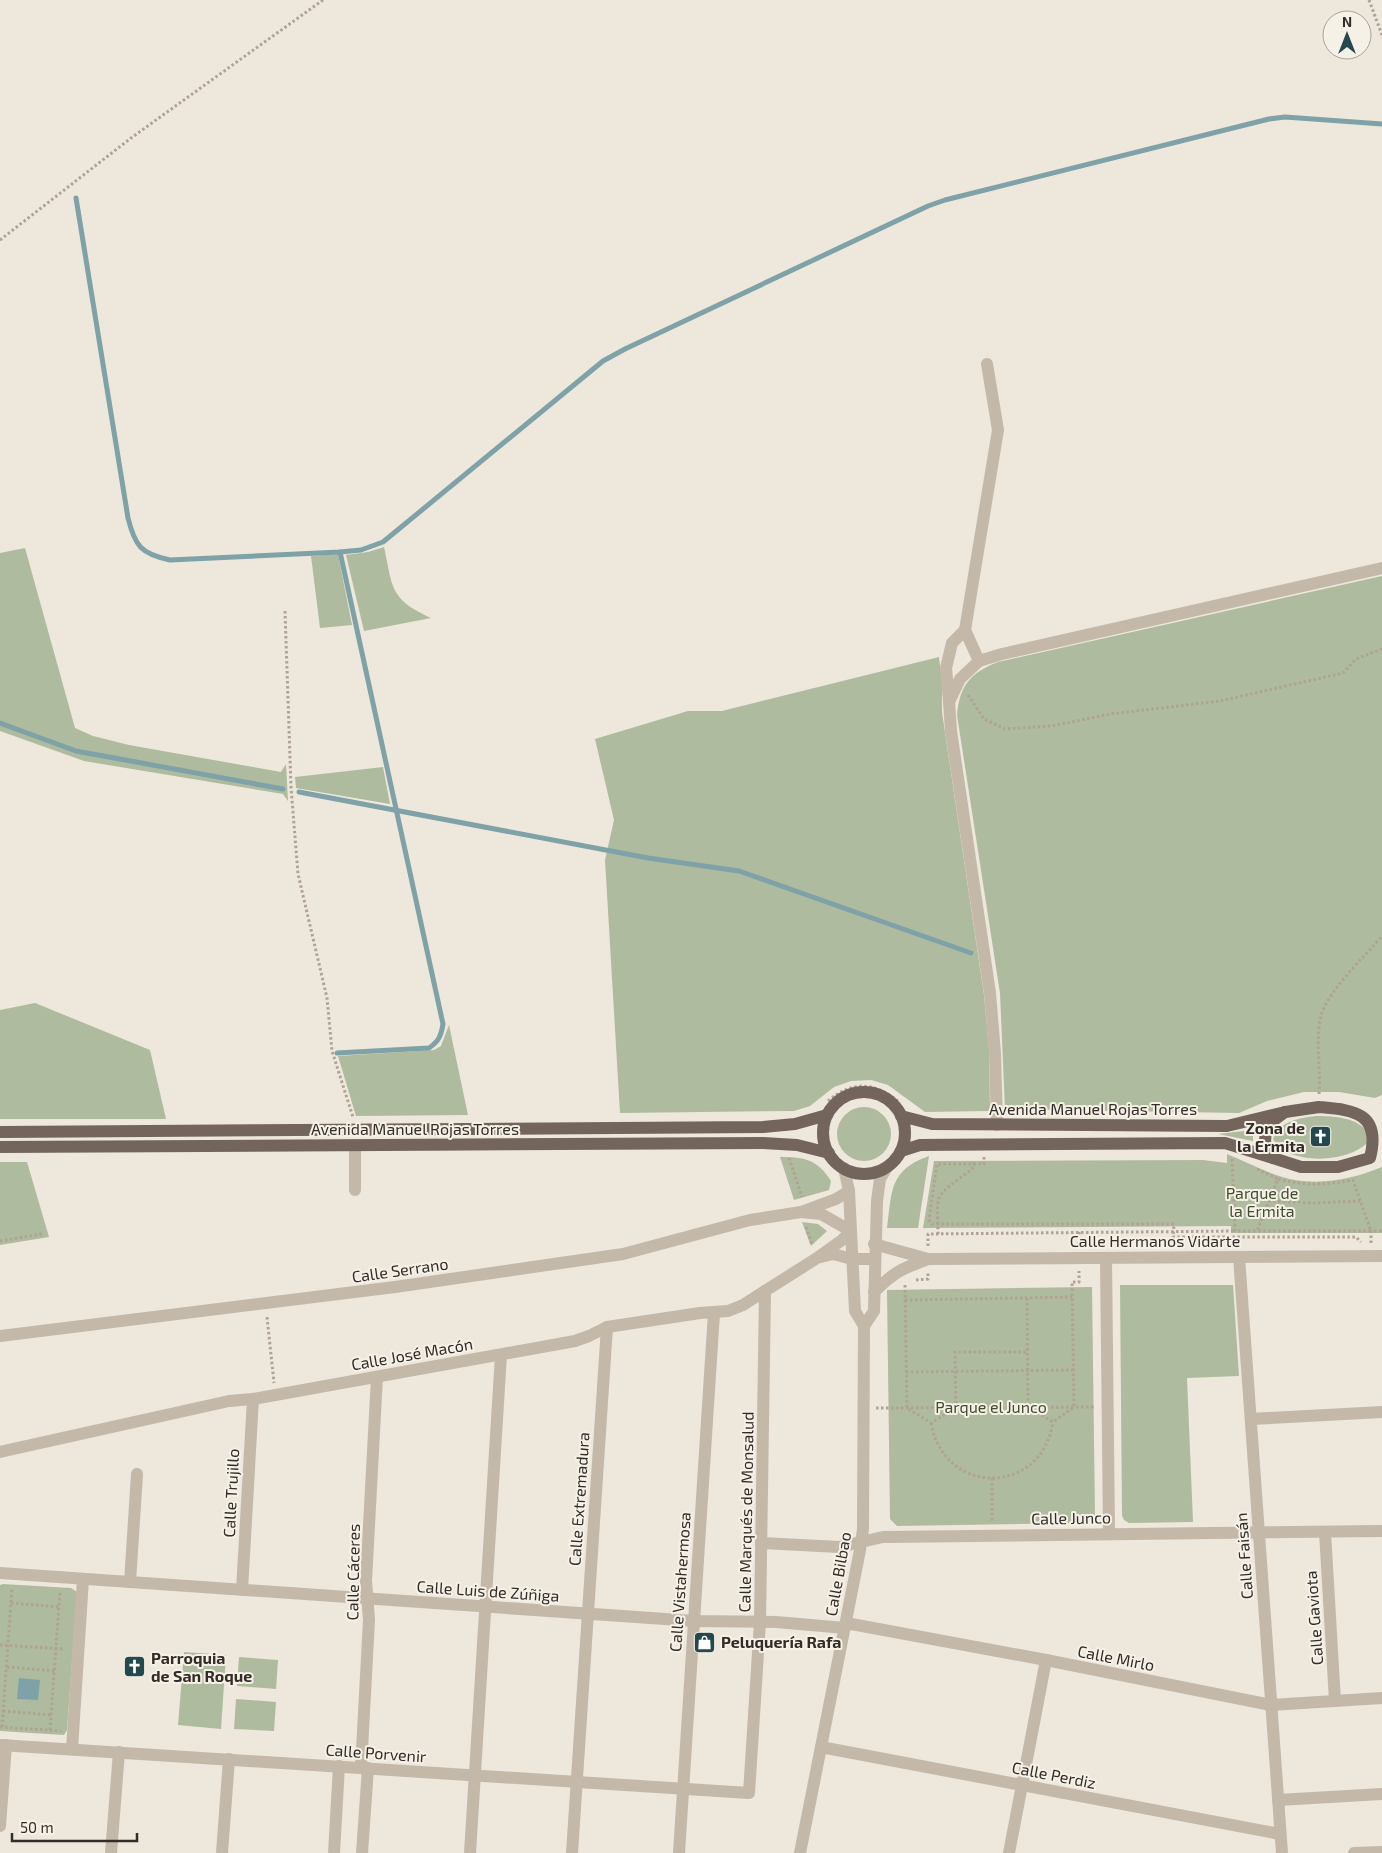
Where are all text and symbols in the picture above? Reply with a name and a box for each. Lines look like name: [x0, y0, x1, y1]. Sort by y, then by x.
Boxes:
north arrow: [1322, 10, 1372, 60]
text: N: [1342, 13, 1352, 30]
street label: Avenida Manuel Rojas Torres: [989, 1099, 1197, 1119]
place label: Zona de la Ermita: [1237, 1118, 1305, 1155]
street label: Avenida Manuel Rojas Torres: [311, 1119, 519, 1139]
church icon: Zona de la Ermita: [1309, 1125, 1333, 1149]
park label: Parque de la Ermita: [1226, 1183, 1298, 1220]
street label: Calle Hermanos Vidarte: [1070, 1231, 1240, 1250]
street label: Calle Serrano: [351, 1253, 449, 1286]
street label: Calle José Macón: [350, 1333, 474, 1374]
park label: Parque el Junco: [935, 1397, 1047, 1416]
street label: Calle Marqués de Monsalud: [734, 1411, 757, 1613]
street label: Calle Extremadura: [564, 1431, 593, 1567]
street label: Calle Trujillo: [219, 1448, 243, 1538]
street label: Calle Junco: [1031, 1507, 1111, 1528]
street label: Calle Vistahermosa: [665, 1511, 694, 1653]
street label: Calle Faisán: [1231, 1512, 1256, 1600]
street label: Calle Cáceres: [342, 1523, 363, 1621]
street label: Calle Bilbao: [821, 1530, 854, 1618]
street label: Calle Gaviota: [1301, 1570, 1326, 1666]
street label: Calle Luis de Zúñiga: [416, 1576, 560, 1605]
shop icon: Peluquería Rafa: [693, 1630, 717, 1654]
place label: Peluquería Rafa: [721, 1632, 841, 1651]
street label: Calle Mirlo: [1076, 1641, 1156, 1674]
place label: Parroquia de San Roque: [151, 1648, 252, 1685]
church icon: Parroquia de San Roque: [123, 1655, 147, 1679]
street label: Calle Porvenir: [325, 1739, 428, 1766]
street label: Calle Perdiz: [1011, 1757, 1098, 1792]
scale bar: [12, 1810, 138, 1842]
text: 50 m: [20, 1818, 54, 1836]

